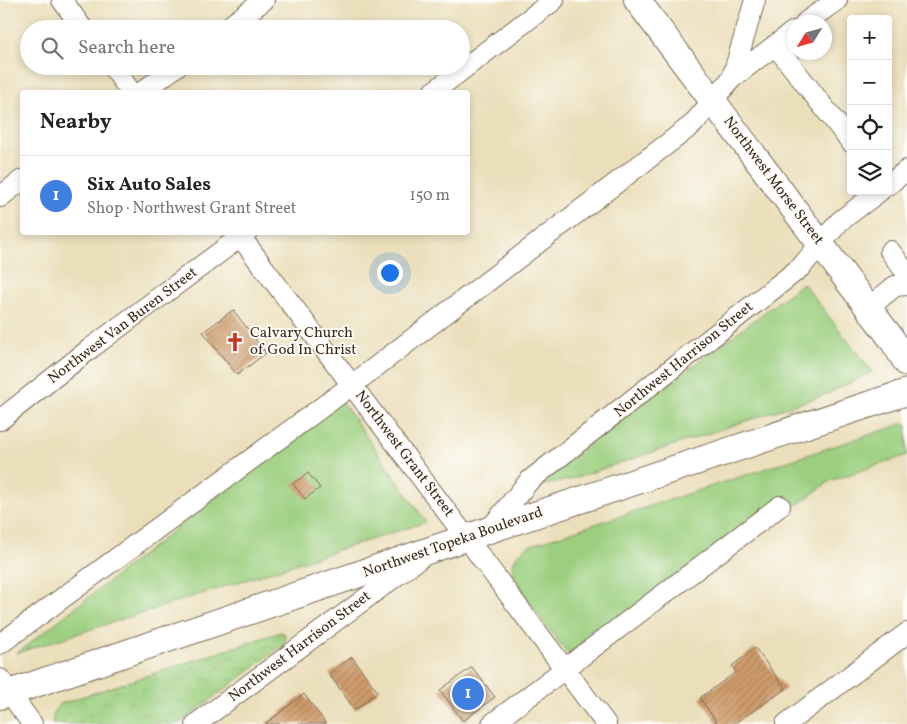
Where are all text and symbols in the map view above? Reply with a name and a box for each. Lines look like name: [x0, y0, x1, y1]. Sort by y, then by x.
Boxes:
north arrow: [787, 15, 832, 60]
map controls: [847, 15, 892, 195]
button: +: [847, 15, 892, 60]
search box: [20, 20, 470, 75]
icon: search: [38, 34, 66, 62]
text: Search here: [78, 35, 175, 61]
button: −: [847, 60, 892, 105]
button: locate: [847, 105, 892, 150]
text: Nearby: [40, 108, 111, 137]
street label: Northwest Morse Street: [718, 112, 828, 250]
button: layers: [847, 150, 892, 195]
text: Six Auto Sales: [87, 172, 211, 198]
text: 1: [53, 185, 59, 207]
text: 150 m: [409, 185, 450, 207]
text: Shop · Northwest Grant Street: [87, 198, 296, 220]
your location: [377, 260, 403, 286]
street label: Northwest Van Buren Street: [44, 263, 202, 389]
street label: Northwest Harrison Street: [610, 297, 758, 423]
place label: Calvary Church of God In Christ: [250, 323, 357, 361]
church icon: Calvary Church of God In Christ: [224, 331, 246, 353]
street label: Northwest Grant Street: [349, 386, 459, 522]
street label: Northwest Topeka Boulevard: [360, 502, 546, 584]
street label: Northwest Harrison Street: [224, 586, 376, 708]
pin: 1: [452, 675, 484, 713]

